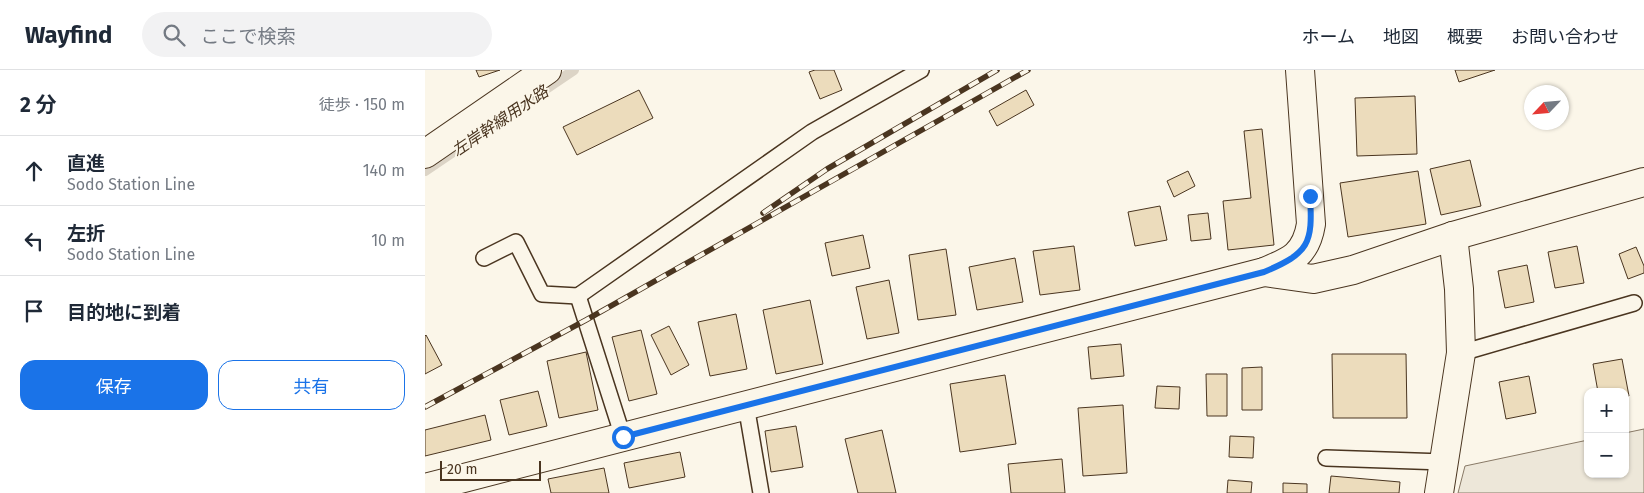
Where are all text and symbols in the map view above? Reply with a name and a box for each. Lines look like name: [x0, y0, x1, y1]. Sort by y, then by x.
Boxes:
search box: [142, 12, 492, 57]
text: Wayfind: [25, 21, 112, 49]
icon: search: [160, 21, 188, 49]
text: ここで検索: [200, 25, 295, 48]
text: ホーム: [1302, 26, 1355, 48]
text: 地図: [1383, 26, 1419, 48]
text: 概要: [1447, 26, 1483, 48]
text: お問い合わせ: [1511, 26, 1619, 48]
water label: 左岸幹線用水路: [448, 81, 553, 160]
north arrow: [1524, 85, 1569, 130]
text: 2 分: [20, 92, 57, 118]
text: 徒歩 · 150 m: [319, 95, 405, 114]
text: 直進: [67, 152, 105, 175]
icon: ahead: [20, 157, 48, 185]
text: 140 m: [363, 161, 405, 180]
text: Sodo Station Line: [67, 175, 195, 194]
route end: [1299, 185, 1322, 208]
text: 左折: [67, 222, 105, 245]
icon: left: [20, 227, 48, 255]
text: 10 m: [371, 231, 405, 250]
text: Sodo Station Line: [67, 245, 195, 264]
icon: arrive: [20, 297, 48, 325]
text: 目的地に到着: [67, 301, 181, 324]
button: 保存: [20, 360, 208, 410]
button: 共有: [218, 360, 405, 410]
map controls: [1584, 388, 1629, 478]
button: +: [1584, 388, 1629, 433]
route start: [612, 426, 635, 449]
button: −: [1584, 433, 1629, 478]
scale bar: [440, 458, 541, 481]
text: 20 m: [447, 461, 477, 478]

